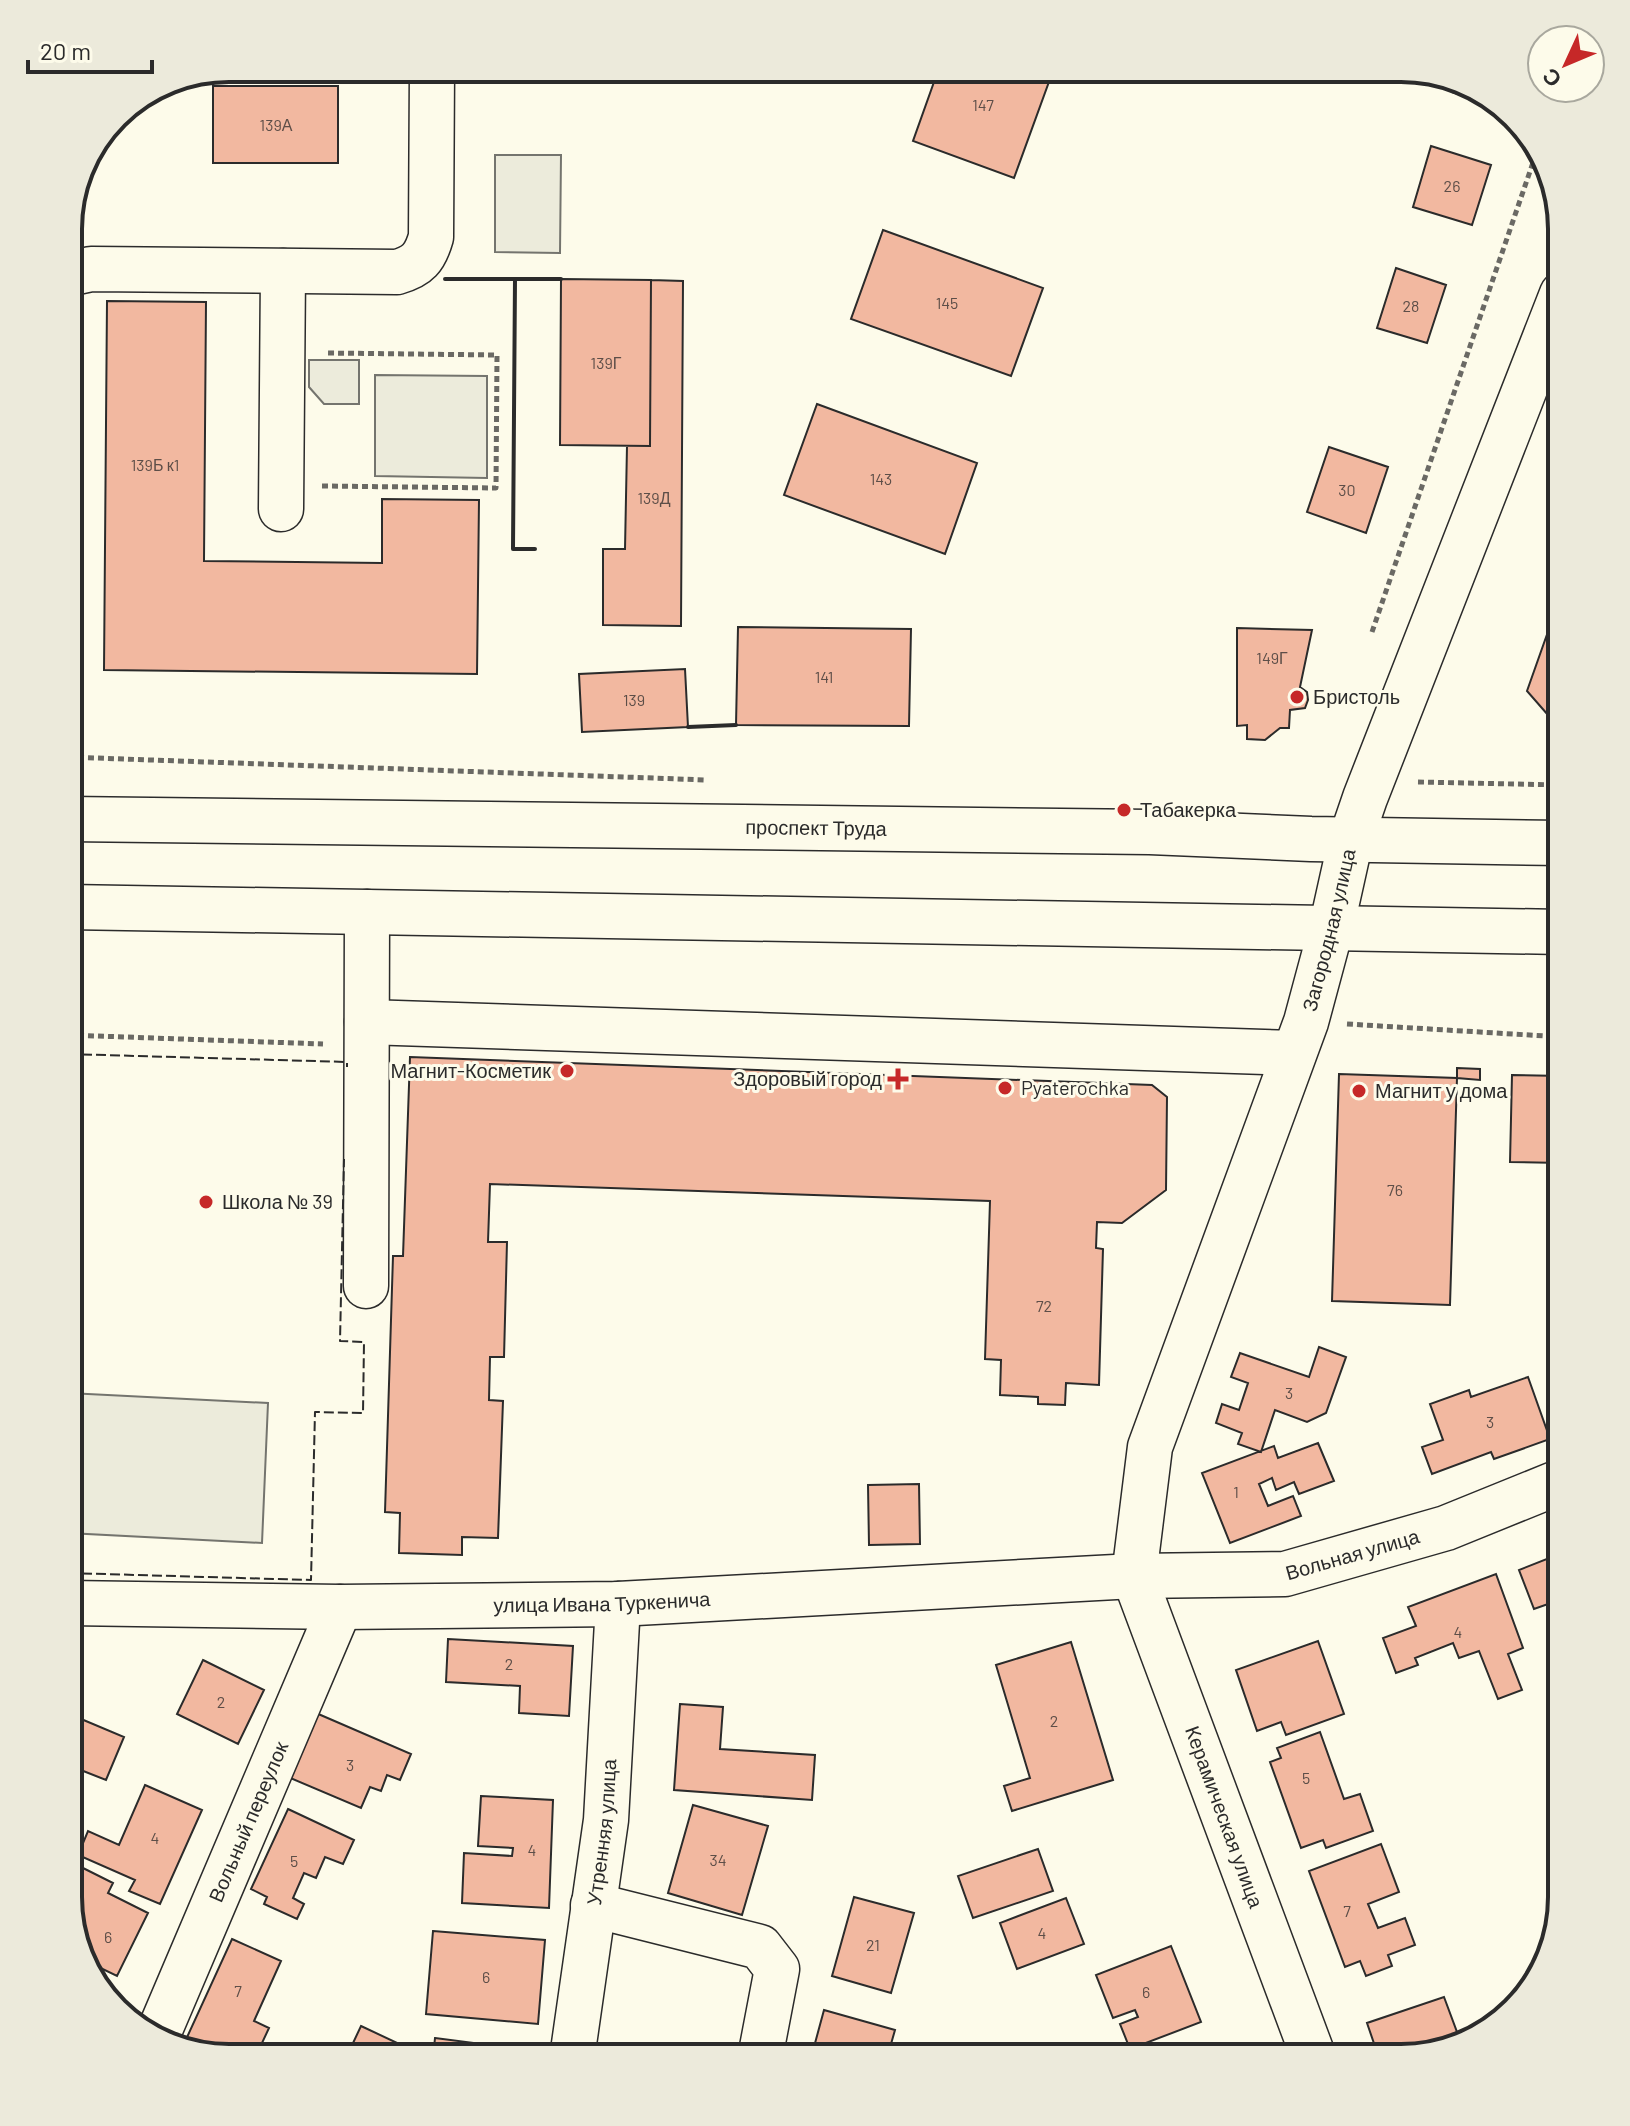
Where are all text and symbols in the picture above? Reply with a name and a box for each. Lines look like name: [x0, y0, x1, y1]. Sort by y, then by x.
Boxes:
scale bar: [28, 24, 152, 74]
north arrow: [1526, 24, 1606, 104]
text: 20 m: [40, 36, 91, 65]
text: С: [1536, 64, 1566, 93]
house number: 147: [972, 95, 994, 114]
house number: 139А: [260, 115, 293, 134]
house number: 26: [1444, 176, 1460, 195]
house number: 145: [936, 293, 958, 312]
house number: 28: [1403, 296, 1419, 315]
house number: 139Г: [591, 353, 622, 372]
house number: 139Б к1: [131, 455, 179, 474]
house number: 143: [870, 469, 892, 488]
house number: 30: [1338, 480, 1356, 499]
house number: 139Д: [637, 488, 671, 507]
house number: 149Г: [1256, 648, 1288, 667]
house number: 141: [815, 667, 833, 686]
place label: Бристоль: [1313, 684, 1400, 708]
marker: Бристоль: [1288, 688, 1306, 706]
house number: 139: [623, 690, 645, 709]
place label: Табакерка: [1140, 797, 1237, 821]
marker: Табакерка: [1115, 801, 1133, 819]
street label: проспект Труда: [745, 814, 888, 840]
street label: Загородная улица: [1296, 845, 1360, 1014]
place label: Магнит-Косметик: [390, 1058, 551, 1082]
marker: Магнит-Косметик: [558, 1062, 576, 1080]
place label: Здоровый город: [733, 1066, 882, 1090]
marker: Здоровый город: [889, 1070, 907, 1088]
place label: Pyaterochka: [1021, 1075, 1129, 1099]
place label: Магнит у дома: [1375, 1078, 1508, 1102]
marker: Pyaterochka: [996, 1079, 1014, 1097]
marker: Магнит у дома: [1350, 1082, 1368, 1100]
house number: 76: [1387, 1180, 1403, 1199]
place label: Школа № 39: [222, 1189, 333, 1213]
marker: Школа № 39: [197, 1193, 215, 1211]
house number: 72: [1036, 1296, 1052, 1315]
house number: 3: [1285, 1383, 1293, 1402]
house number: 3: [1486, 1412, 1494, 1431]
house number: 1: [1233, 1482, 1239, 1501]
street label: Вольная улица: [1282, 1523, 1423, 1584]
street label: улица Ивана Туркенича: [493, 1586, 712, 1616]
house number: 4: [1454, 1622, 1462, 1641]
house number: 2: [505, 1654, 513, 1673]
house number: 2: [217, 1692, 225, 1711]
house number: 2: [1050, 1711, 1058, 1730]
street label: Керамическая улица: [1181, 1723, 1269, 1912]
street label: Вольный переулок: [203, 1737, 292, 1905]
house number: 3: [346, 1755, 354, 1774]
street label: Утренняя улица: [581, 1757, 620, 1907]
house number: 5: [1302, 1768, 1310, 1787]
house number: 4: [151, 1828, 159, 1847]
house number: 4: [528, 1840, 536, 1859]
house number: 34: [709, 1850, 727, 1869]
house number: 5: [290, 1851, 298, 1870]
house number: 7: [1343, 1901, 1351, 1920]
house number: 4: [1038, 1923, 1046, 1942]
house number: 6: [104, 1927, 112, 1946]
house number: 21: [866, 1935, 880, 1954]
house number: 6: [482, 1967, 490, 1986]
house number: 7: [234, 1981, 242, 2000]
house number: 6: [1142, 1982, 1150, 2001]

